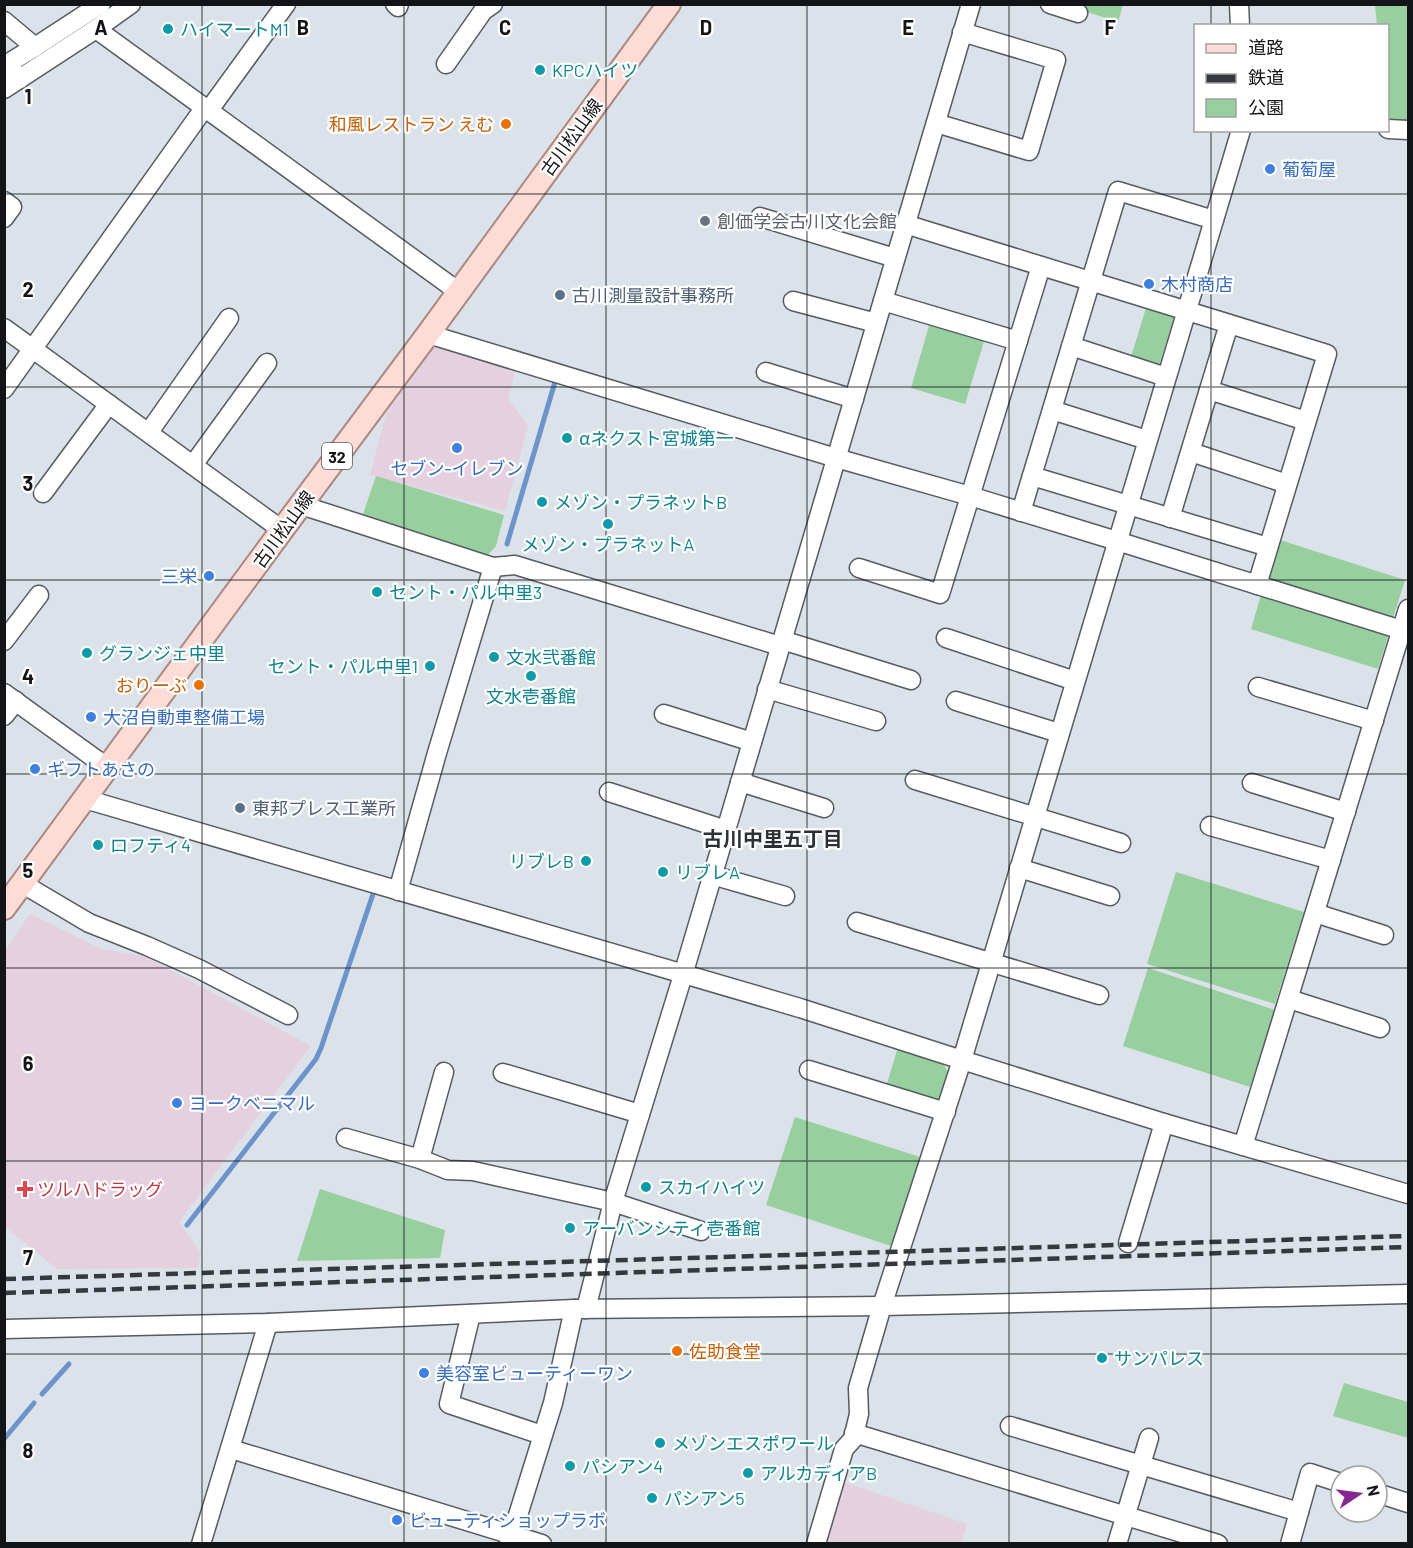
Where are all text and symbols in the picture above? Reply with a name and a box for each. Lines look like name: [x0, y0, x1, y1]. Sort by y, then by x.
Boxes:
text: A: [94, 15, 108, 39]
text: B: [297, 15, 309, 39]
text: C: [499, 15, 511, 39]
text: D: [700, 15, 712, 39]
text: E: [902, 15, 914, 39]
text: F: [1104, 15, 1116, 39]
place label: ハイマートM1: [180, 18, 289, 40]
marker: ハイマートM1: [161, 22, 175, 36]
legend: [1194, 24, 1389, 132]
text: 道路: [1248, 36, 1284, 58]
place label: KPCハイツ: [552, 59, 638, 81]
marker: KPCハイツ: [533, 63, 547, 77]
text: 鉄道: [1248, 66, 1284, 88]
text: 1: [24, 84, 32, 108]
street label: 古川松山線: [536, 94, 606, 180]
text: 公園: [1248, 96, 1284, 118]
place label: 和風レストラン えむ: [328, 113, 494, 135]
marker: 和風レストラン えむ: [499, 117, 513, 131]
place label: 葡萄屋: [1282, 158, 1336, 180]
marker: 葡萄屋: [1263, 162, 1277, 176]
place label: 創価学会古川文化会館: [717, 210, 897, 232]
marker: 創価学会古川文化会館: [698, 214, 712, 228]
place label: 木村商店: [1161, 273, 1233, 295]
text: 2: [22, 277, 34, 301]
marker: 木村商店: [1142, 277, 1156, 291]
place label: 古川測量設計事務所: [572, 284, 734, 306]
marker: 古川測量設計事務所: [553, 288, 567, 302]
place label: αネクスト宮城第一: [579, 427, 734, 449]
marker: αネクスト宮城第一: [560, 431, 574, 445]
marker: セブン-イレブン: [450, 441, 464, 455]
road number: 32: [322, 443, 352, 469]
place label: セブン-イレブン: [390, 457, 524, 479]
text: 3: [23, 471, 33, 495]
street label: 古川松山線: [248, 486, 318, 572]
place label: メゾン・プラネットB: [554, 491, 727, 513]
marker: メゾン・プラネットB: [535, 495, 549, 509]
marker: メゾン・プラネットA: [601, 517, 615, 531]
place label: メゾン・プラネットA: [522, 533, 695, 555]
place label: 三栄: [161, 565, 197, 587]
marker: 三栄: [202, 569, 216, 583]
place label: セント・パル中里3: [389, 581, 542, 603]
marker: セント・パル中里3: [370, 585, 384, 599]
place label: グランジェ中里: [99, 642, 225, 664]
marker: グランジェ中里: [80, 646, 94, 660]
place label: 文水弐番館: [506, 646, 596, 668]
marker: 文水弐番館: [487, 650, 501, 664]
place label: セント・パル中里1: [268, 655, 418, 677]
marker: セント・パル中里1: [423, 659, 437, 673]
text: 4: [22, 664, 34, 688]
marker: 文水壱番館: [524, 669, 538, 683]
place label: おりーぶ: [116, 674, 187, 696]
marker: おりーぶ: [192, 678, 206, 692]
place label: 文水壱番館: [486, 685, 576, 707]
place label: 大沼自動車整備工場: [103, 706, 265, 728]
marker: 大沼自動車整備工場: [84, 710, 98, 724]
place label: ギフトあさの: [47, 758, 155, 780]
marker: ギフトあさの: [28, 762, 42, 776]
place label: 東邦プレス工業所: [252, 797, 396, 819]
marker: 東邦プレス工業所: [233, 801, 247, 815]
district label: 古川中里五丁目: [703, 826, 843, 850]
place label: ロフティ4: [110, 834, 191, 856]
marker: ロフティ4: [91, 838, 105, 852]
place label: リブレB: [509, 850, 574, 872]
marker: リブレB: [579, 854, 593, 868]
text: 5: [23, 858, 34, 882]
place label: リブレA: [675, 861, 740, 883]
marker: リブレA: [656, 865, 670, 879]
text: 6: [23, 1051, 34, 1075]
place label: ヨークベニマル: [189, 1092, 315, 1114]
marker: ヨークベニマル: [170, 1096, 184, 1110]
place label: スカイハイツ: [658, 1176, 765, 1198]
place label: ツルハドラッグ: [37, 1178, 163, 1200]
marker: スカイハイツ: [639, 1180, 653, 1194]
marker: ツルハドラッグ: [18, 1182, 32, 1196]
place label: アーバンシティ壱番館: [582, 1217, 761, 1239]
marker: アーバンシティ壱番館: [563, 1221, 577, 1235]
text: 7: [23, 1245, 33, 1269]
place label: 佐助食堂: [689, 1340, 761, 1362]
marker: 佐助食堂: [670, 1344, 684, 1358]
place label: サンパレス: [1114, 1347, 1204, 1369]
marker: サンパレス: [1095, 1351, 1109, 1365]
place label: 美容室ビューティーワン: [436, 1362, 633, 1384]
marker: 美容室ビューティーワン: [417, 1366, 431, 1380]
place label: メゾンエスポワール: [672, 1432, 834, 1454]
marker: メゾンエスポワール: [653, 1436, 667, 1450]
text: 8: [23, 1438, 34, 1462]
place label: パシアン4: [582, 1455, 663, 1477]
marker: パシアン4: [563, 1459, 577, 1473]
place label: アルカディアB: [760, 1462, 877, 1484]
north arrow: [1329, 1464, 1389, 1524]
marker: アルカディアB: [741, 1466, 755, 1480]
text: N: [1364, 1483, 1385, 1498]
place label: パシアン5: [664, 1487, 745, 1509]
marker: パシアン5: [645, 1491, 659, 1505]
place label: ビューティショップラボ: [409, 1509, 606, 1531]
marker: ビューティショップラボ: [390, 1513, 404, 1527]

